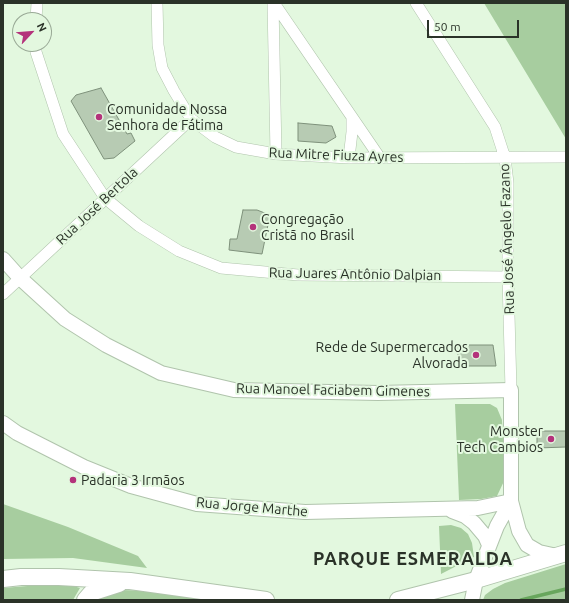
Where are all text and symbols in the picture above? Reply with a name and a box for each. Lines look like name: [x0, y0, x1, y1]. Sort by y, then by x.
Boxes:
north arrow: [12, 12, 52, 52]
scale bar: [429, 12, 521, 38]
text: 50 m: [434, 20, 461, 33]
text: N: [35, 21, 49, 34]
place label: Comunidade Nossa Senhora de Fátima: [107, 101, 227, 134]
marker: Comunidade Nossa Senhora de Fátima: [94, 112, 104, 122]
street label: Rua Mitre Fiuza Ayres: [268, 144, 404, 166]
street label: Rua José Ângelo Fazano: [496, 163, 518, 315]
street label: Rua José Bertola: [53, 164, 141, 248]
place label: Congregação Cristã no Brasil: [261, 211, 354, 244]
marker: Congregação Cristã no Brasil: [248, 222, 258, 232]
street label: Rua Juares Antônio Dalpian: [269, 264, 441, 284]
place label: Rede de Supermercados Alvorada: [316, 339, 468, 372]
marker: Rede de Supermercados Alvorada: [471, 350, 481, 360]
street label: Rua Manoel Faciabem Gimenes: [236, 380, 430, 400]
place label: Monster Tech Cambios: [457, 423, 543, 456]
marker: Monster Tech Cambios: [546, 434, 556, 444]
place label: Padaria 3 Irmãos: [81, 472, 184, 488]
marker: Padaria 3 Irmãos: [68, 475, 78, 485]
street label: Rua Jorge Marthe: [195, 494, 309, 520]
district label: PARQUE ESMERALDA: [313, 548, 513, 570]

